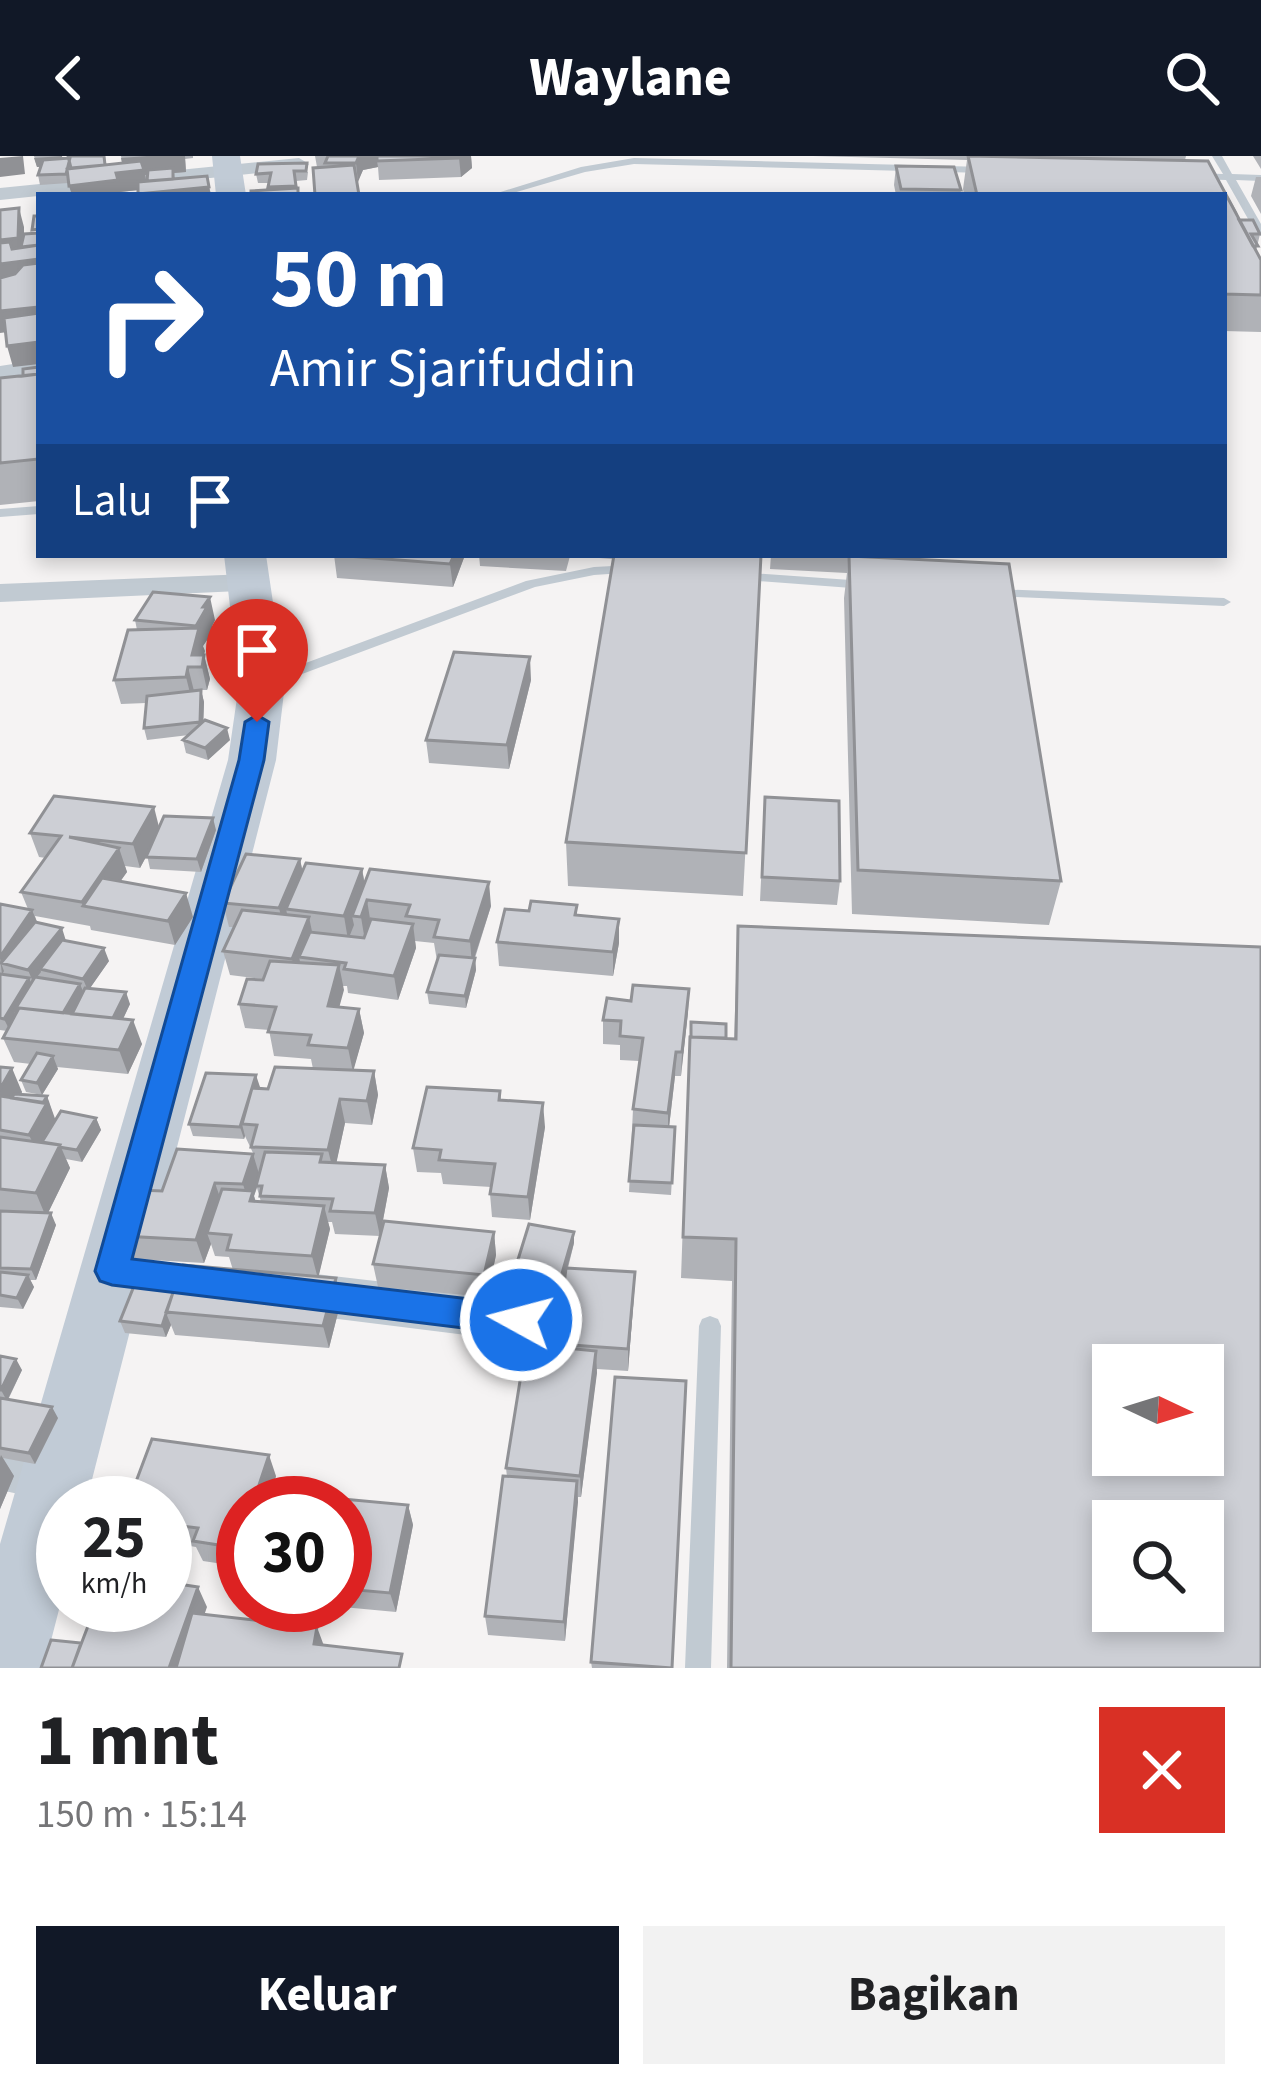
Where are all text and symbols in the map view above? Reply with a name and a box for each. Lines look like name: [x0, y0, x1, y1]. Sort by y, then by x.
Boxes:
text: Waylane: [529, 40, 732, 117]
icon: back: [36, 45, 102, 111]
icon: search: [1159, 45, 1225, 111]
text: 50 m: [270, 220, 448, 340]
icon: right: [72, 240, 228, 396]
text: Amir Sjarifuddin: [270, 331, 636, 408]
icon: arrive: [177, 468, 243, 534]
text: Lalu: [72, 469, 153, 533]
pin: [206, 599, 308, 722]
icon: arrive: [224, 617, 290, 683]
position arrow: [458, 1257, 584, 1383]
north arrow: [1092, 1344, 1224, 1476]
map controls: [1092, 1344, 1224, 1632]
speed limit sign: 30: [216, 1476, 372, 1632]
text: 25: [82, 1496, 146, 1581]
button: search: [1092, 1500, 1224, 1632]
text: km/h: [81, 1562, 147, 1605]
text: 1 mnt: [36, 1690, 219, 1793]
button: close: [1099, 1707, 1225, 1833]
text: 150 m · 15:14: [36, 1787, 247, 1843]
button: Keluar: [36, 1926, 619, 2064]
button: Bagikan: [643, 1926, 1225, 2064]

